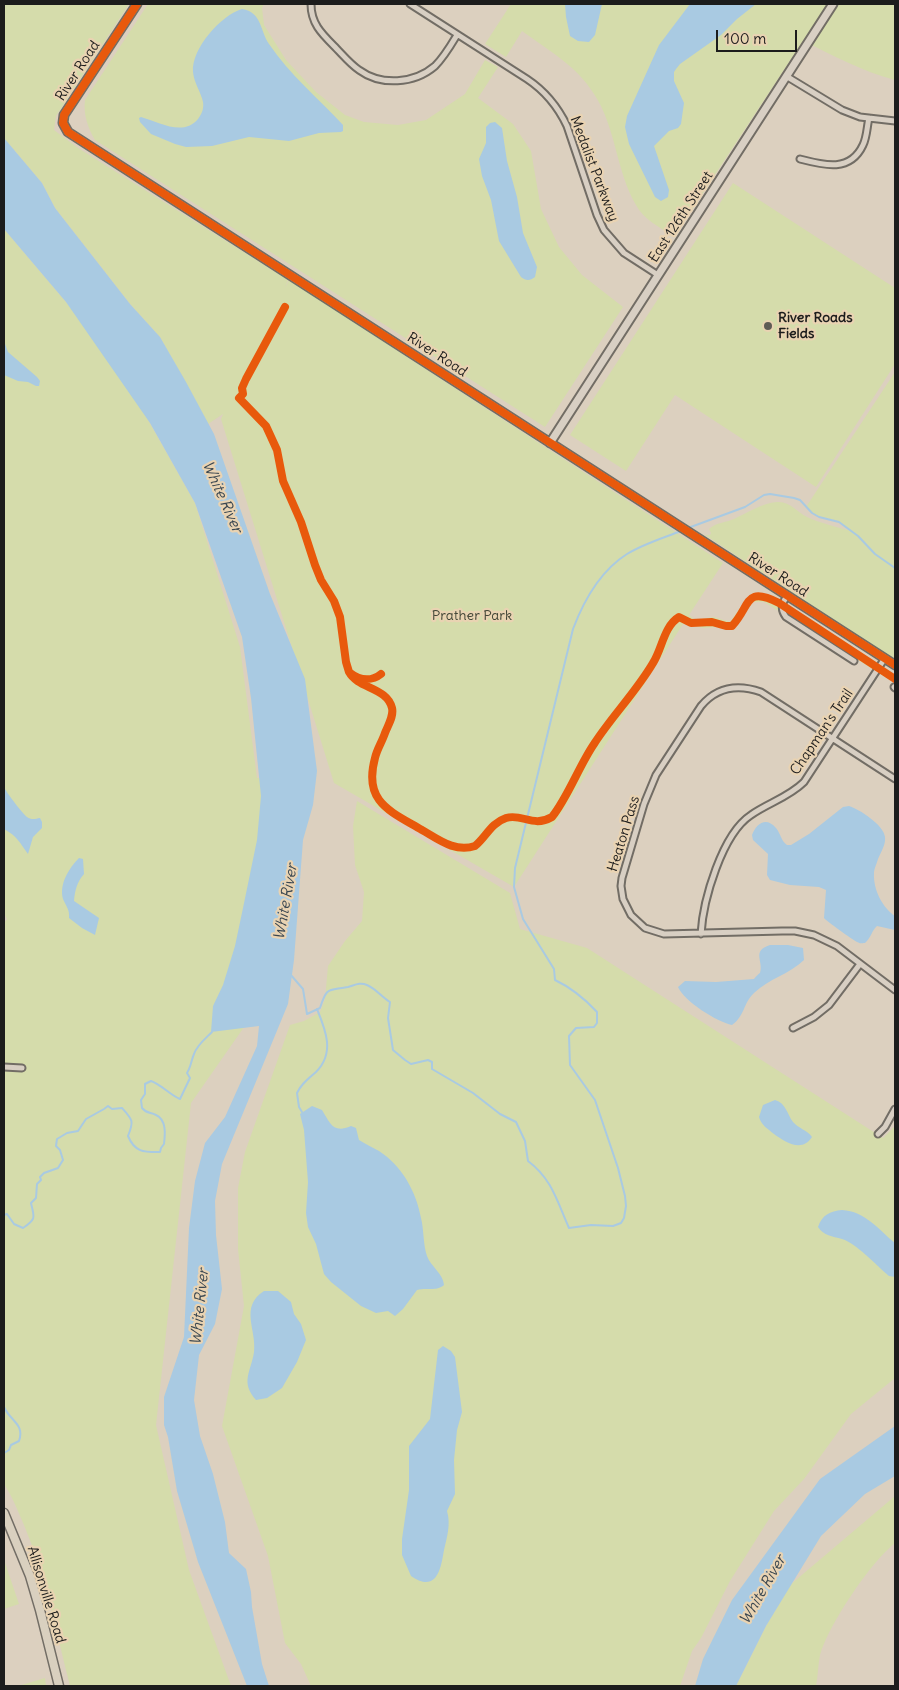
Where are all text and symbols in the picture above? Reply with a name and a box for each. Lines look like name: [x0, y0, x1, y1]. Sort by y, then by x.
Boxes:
scale bar: [719, 20, 800, 52]
text: 100 m: [724, 29, 766, 48]
street label: River Road: [52, 38, 104, 104]
street label: Medalist Parkway: [566, 114, 622, 224]
street label: East 126th Street: [645, 168, 717, 266]
place label: River Roads Fields: [778, 310, 853, 342]
marker: River Roads Fields: [762, 320, 774, 332]
street label: River Road: [404, 329, 470, 381]
water label: White River: [198, 458, 246, 536]
street label: River Road: [745, 549, 811, 601]
park label: Prather Park: [432, 608, 512, 624]
street label: Chapman's Trail: [787, 686, 857, 778]
street label: Heaton Pass: [605, 794, 643, 874]
water label: White River: [270, 863, 302, 941]
water label: White River: [187, 1268, 213, 1346]
street label: Allisonville Road: [23, 1544, 69, 1646]
water label: White River: [736, 1552, 790, 1628]

